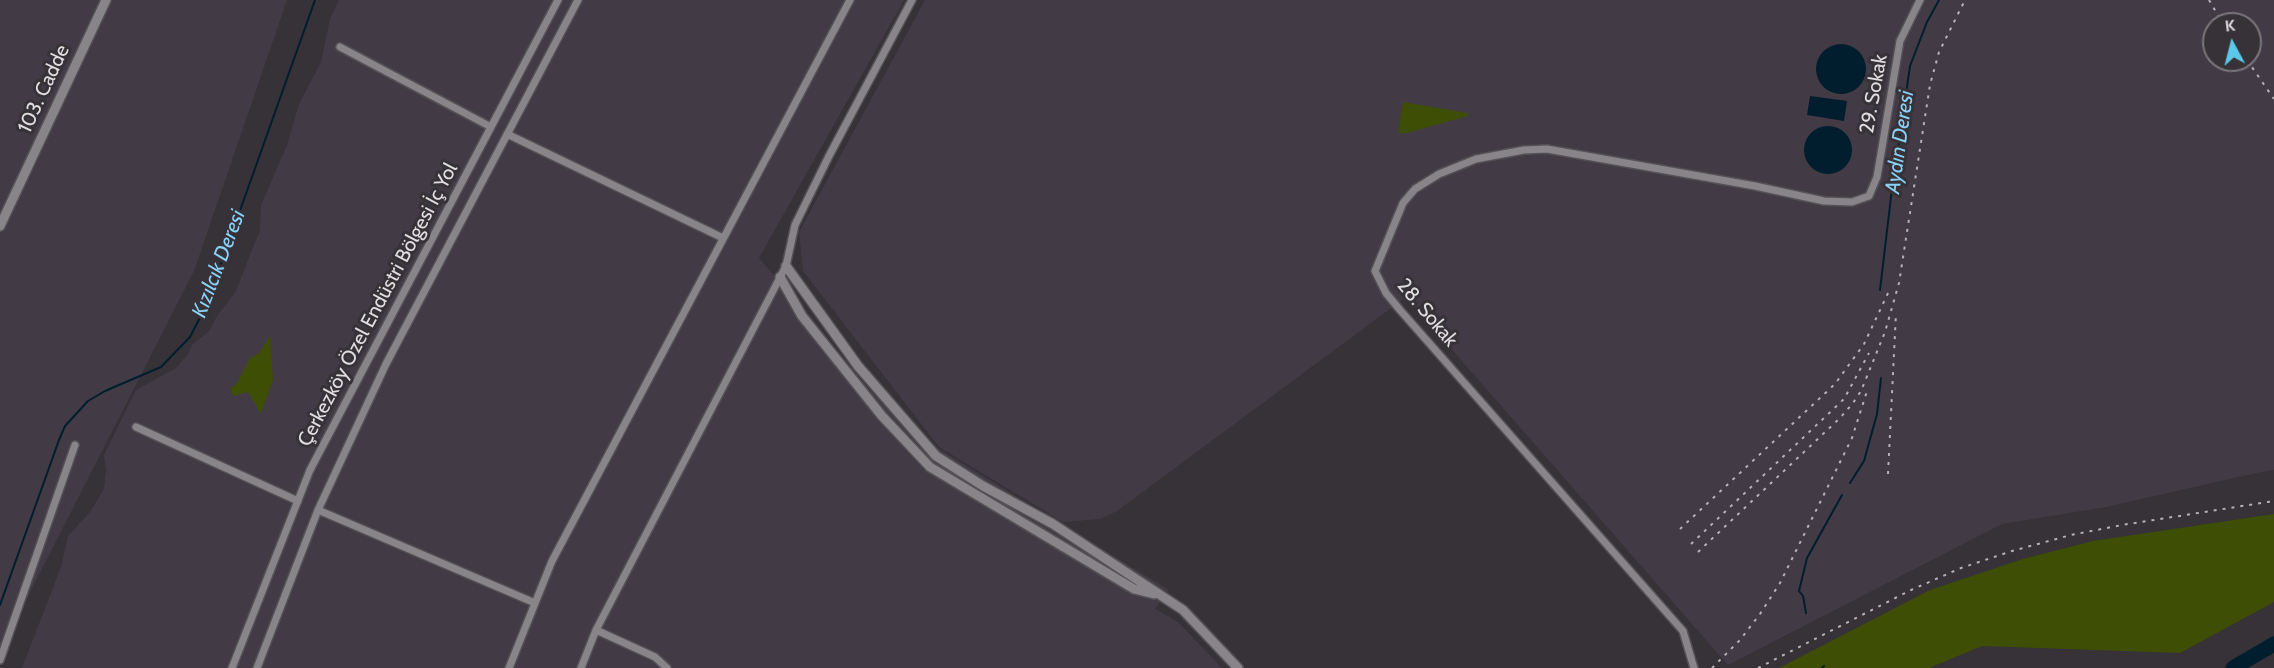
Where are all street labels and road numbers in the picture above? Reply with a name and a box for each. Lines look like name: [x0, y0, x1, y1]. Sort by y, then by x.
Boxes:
street label: 103. Cadde: [13, 41, 75, 137]
street label: 29. Sokak: [1855, 52, 1893, 136]
street label: Çerkezköy Özel Endüstri Bölgesi İç Yol: [293, 159, 463, 451]
street label: 28. Sokak: [1392, 274, 1462, 352]

